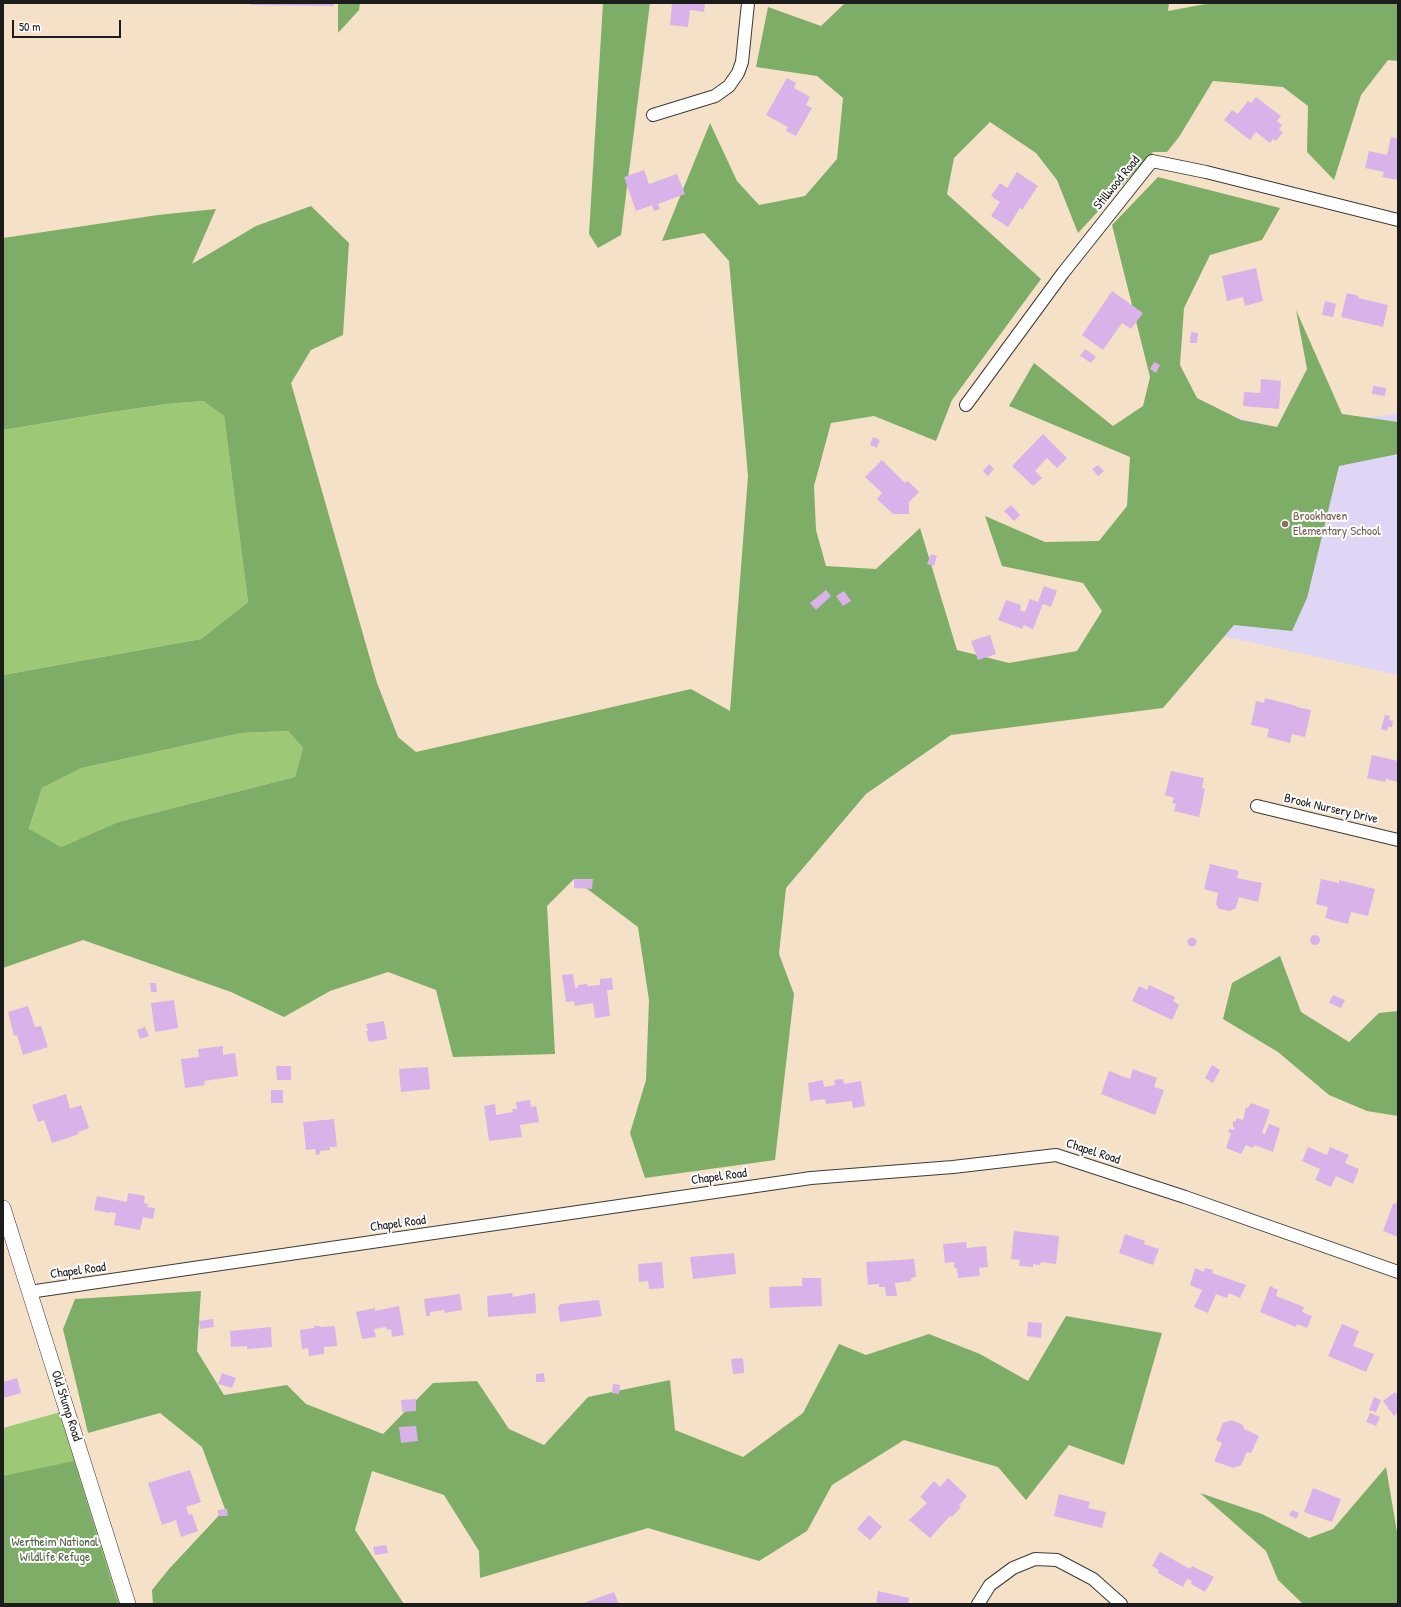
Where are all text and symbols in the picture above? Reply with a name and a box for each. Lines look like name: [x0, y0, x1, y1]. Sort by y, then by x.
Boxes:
scale bar: [14, 12, 123, 38]
text: 50 m: [19, 18, 40, 35]
street label: Stillwood Road: [1091, 153, 1143, 213]
place label: Brookhaven Elementary School: [1293, 509, 1381, 540]
marker: Brookhaven Elementary School: [1280, 519, 1290, 529]
street label: Brook Nursery Drive: [1283, 791, 1379, 827]
street label: Chapel Road: [1064, 1136, 1122, 1168]
street label: Chapel Road: [690, 1165, 748, 1189]
street label: Chapel Road: [369, 1212, 427, 1236]
street label: Chapel Road: [49, 1259, 107, 1283]
street label: Old Stump Road: [47, 1369, 85, 1443]
park label: Wertheim National Wildlife Refuge: [11, 1535, 99, 1566]

